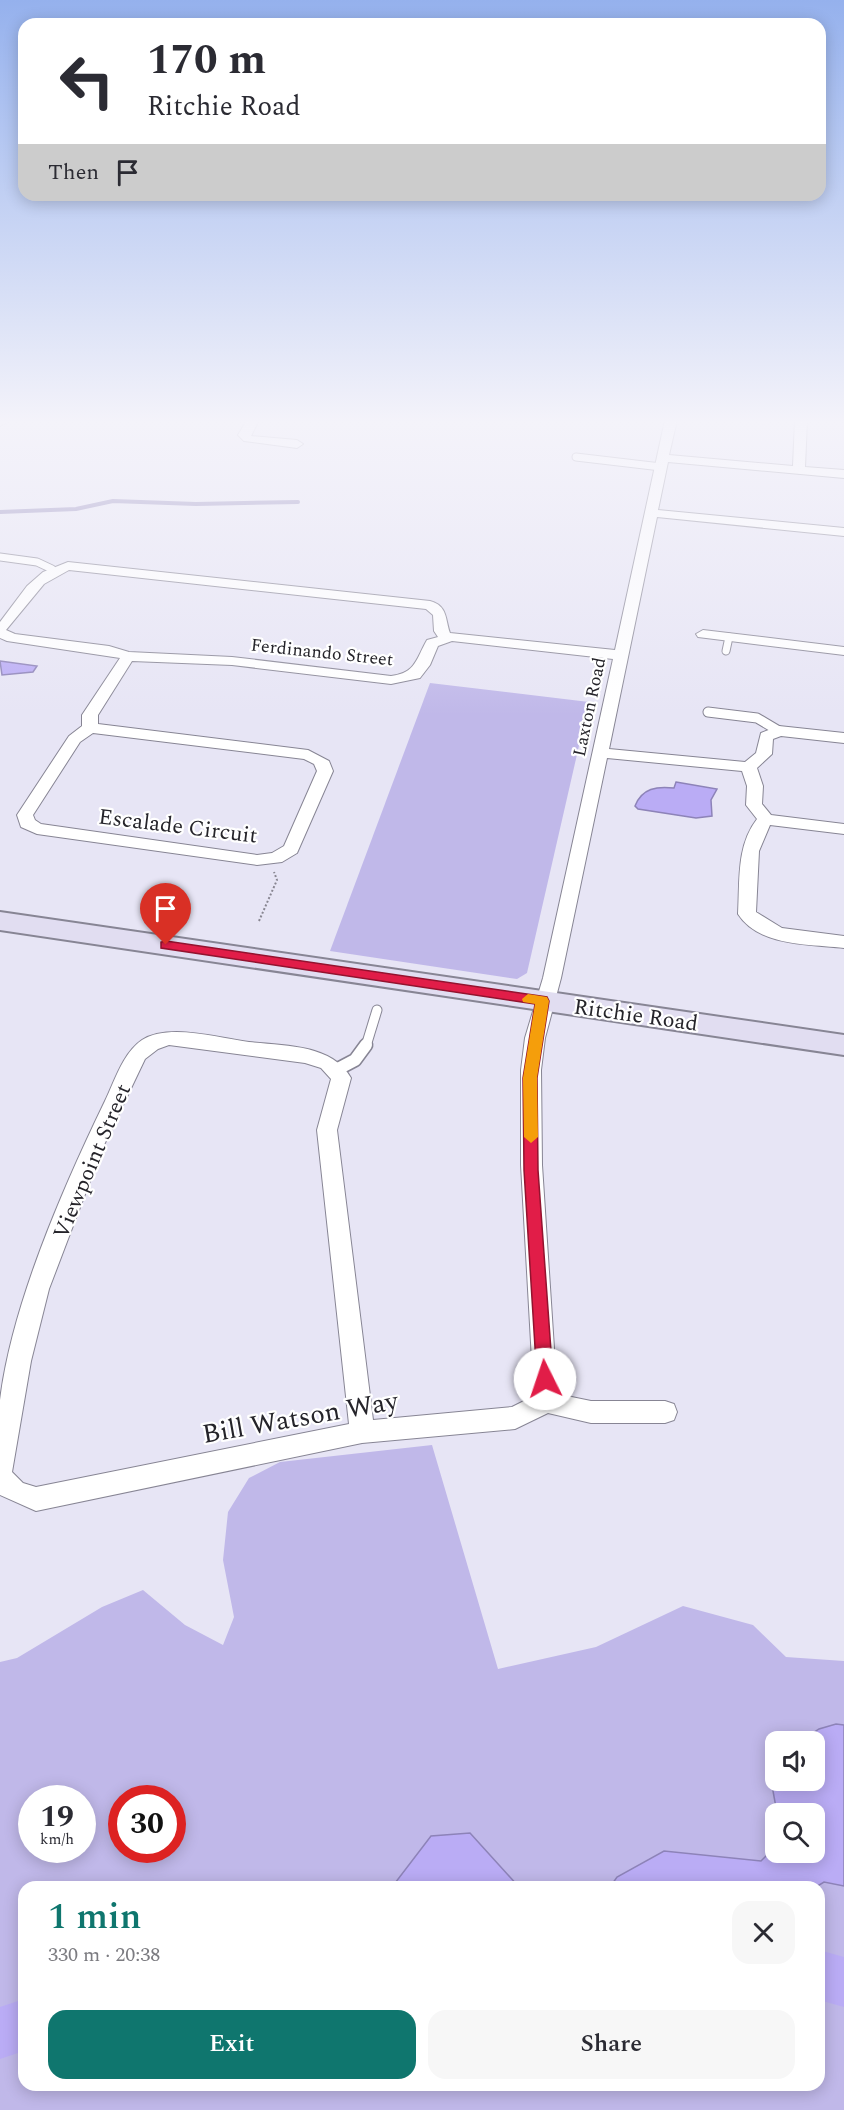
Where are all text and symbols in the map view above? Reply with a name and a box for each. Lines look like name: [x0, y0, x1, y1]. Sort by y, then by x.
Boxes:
text: 170 m: [147, 29, 266, 92]
icon: left: [48, 42, 126, 120]
text: Ritchie Road: [147, 86, 301, 128]
text: Then: [48, 156, 99, 189]
icon: arrive: [111, 156, 144, 189]
street label: Ferdinando Street: [249, 632, 395, 673]
street label: Laxton Road: [566, 655, 613, 759]
street label: Escalade Circuit: [96, 800, 259, 853]
pin: [140, 883, 191, 945]
icon: arrive: [149, 892, 182, 925]
street label: Ritchie Road: [572, 990, 700, 1041]
street label: Viewpoint Street: [45, 1079, 140, 1244]
position arrow: [513, 1347, 577, 1411]
street label: Bill Watson Way: [199, 1380, 402, 1456]
map controls: [765, 1731, 825, 1863]
button: sound: [765, 1731, 825, 1791]
speed limit sign: 30: [108, 1785, 186, 1863]
text: 19: [40, 1794, 74, 1840]
button: search: [765, 1803, 825, 1863]
text: km/h: [40, 1828, 74, 1851]
text: 1 min: [48, 1890, 141, 1945]
button: close: [732, 1901, 795, 1964]
text: 330 m · 20:38: [48, 1940, 160, 1970]
button: Exit: [48, 2010, 416, 2079]
button: Share: [428, 2010, 795, 2079]

